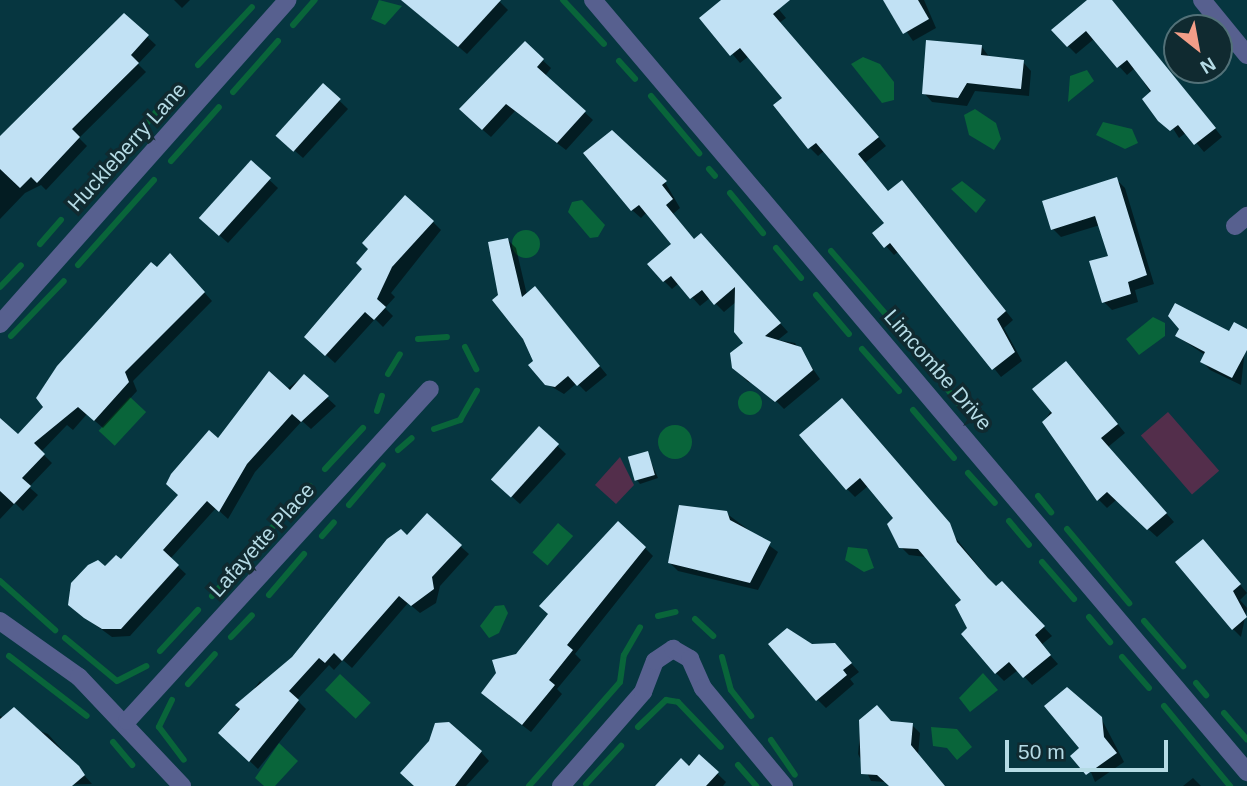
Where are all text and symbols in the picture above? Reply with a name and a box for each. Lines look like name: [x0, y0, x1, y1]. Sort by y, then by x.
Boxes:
north arrow: [1163, 14, 1233, 84]
text: N: [1197, 53, 1219, 78]
street label: Huckleberry Lane: [63, 77, 191, 217]
street label: Limcombe Drive: [879, 304, 997, 436]
street label: Lafayette Place: [204, 478, 320, 602]
scale bar: [1009, 726, 1172, 770]
text: 50 m: [1018, 740, 1065, 763]

